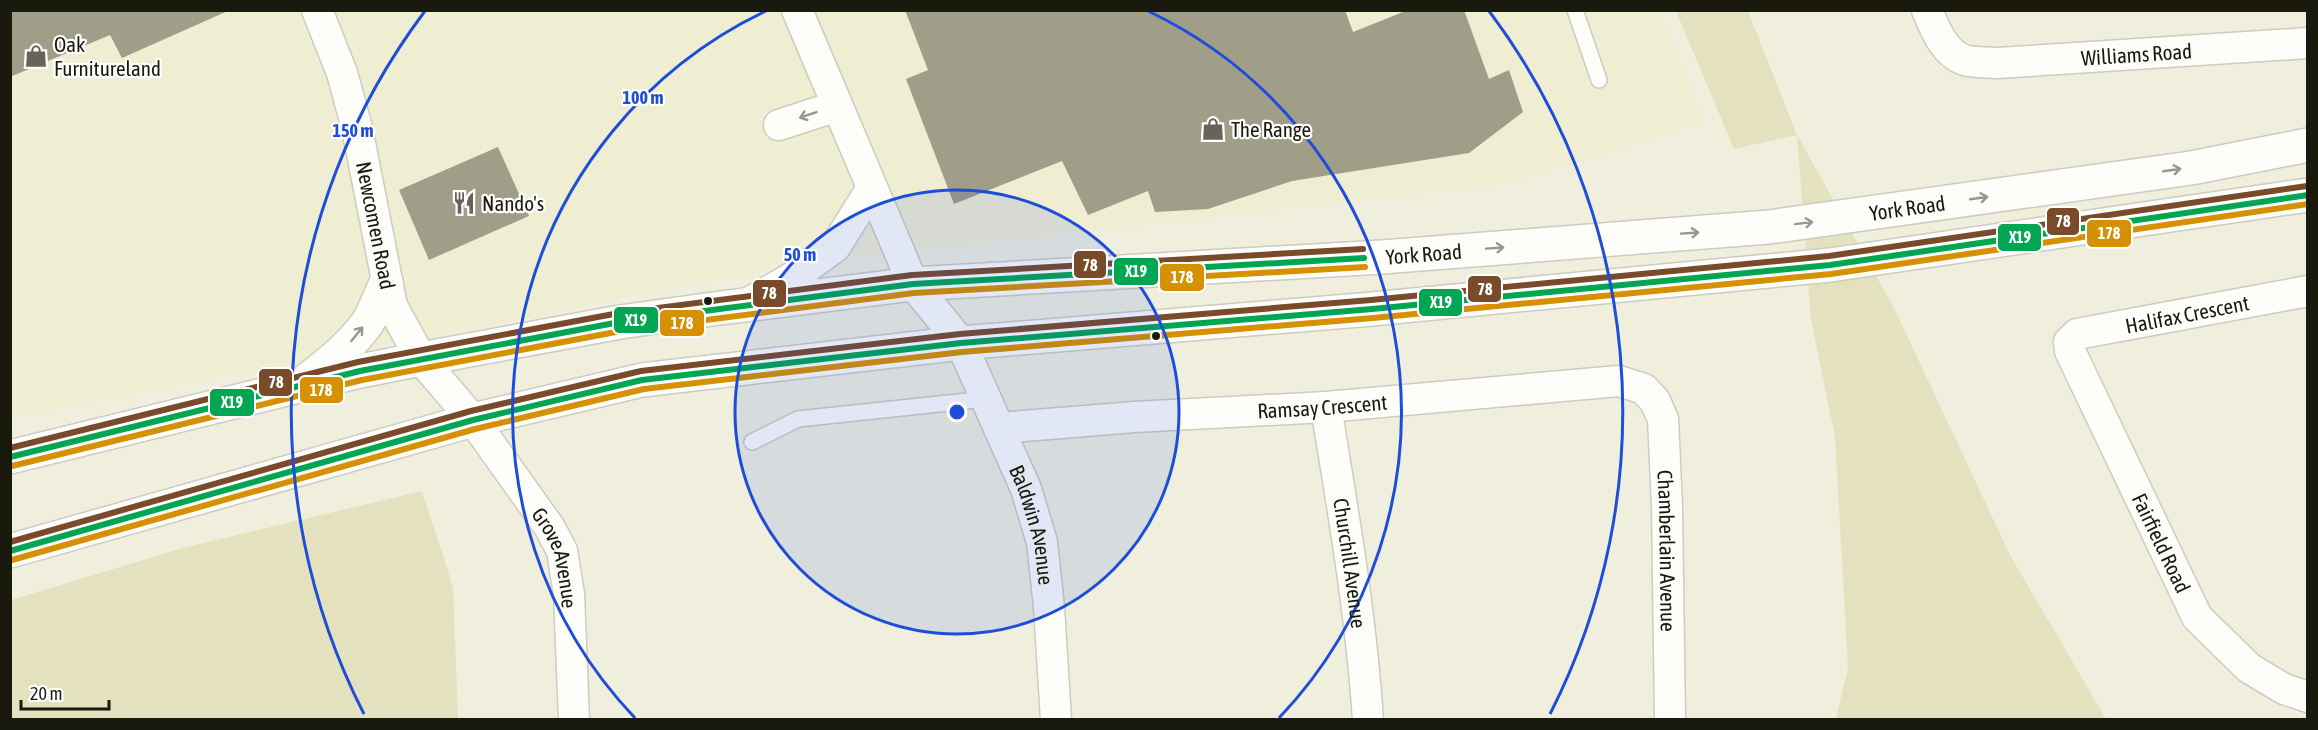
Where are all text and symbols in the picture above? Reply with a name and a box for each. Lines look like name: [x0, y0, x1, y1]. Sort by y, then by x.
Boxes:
place label: Oak Furnitureland: [54, 32, 161, 80]
street label: Williams Road: [2080, 39, 2193, 70]
shop icon: Oak Furnitureland: [23, 43, 49, 69]
text: 100 m: [623, 87, 663, 108]
one-way arrow: [799, 111, 818, 122]
shop icon: The Range: [1200, 116, 1226, 142]
place label: The Range: [1231, 117, 1311, 141]
text: 150 m: [333, 120, 373, 141]
street label: Newcomen Road: [352, 159, 400, 291]
one-way arrow: [2162, 165, 2182, 176]
restaurant icon: Nando's: [451, 190, 477, 216]
street label: York Road: [1868, 190, 1947, 225]
place label: Nando's: [482, 191, 544, 215]
one-way arrow: [1969, 193, 1989, 204]
line badge: 78: [2046, 207, 2080, 236]
text: 78: [2055, 212, 2071, 230]
one-way arrow: [1793, 217, 1813, 228]
line badge: 178: [2086, 219, 2132, 248]
line badge: X19: [1997, 223, 2042, 252]
text: 178: [2098, 224, 2121, 242]
one-way arrow: [1679, 227, 1699, 238]
text: X19: [2008, 228, 2032, 246]
street label: York Road: [1385, 239, 1463, 269]
one-way arrow: [1485, 242, 1505, 253]
text: 50 m: [784, 244, 816, 265]
line badge: 78: [1073, 250, 1107, 279]
text: 78: [1082, 256, 1098, 274]
line badge: X19: [1113, 257, 1159, 286]
text: X19: [1124, 262, 1148, 280]
line badge: 178: [1159, 263, 1205, 292]
text: 178: [1171, 268, 1194, 286]
line badge: 78: [1467, 275, 1502, 303]
line badge: 78: [752, 279, 787, 308]
text: 78: [1477, 280, 1493, 298]
text: 78: [761, 284, 777, 302]
line badge: X19: [1418, 288, 1463, 317]
street label: Halifax Crescent: [2123, 290, 2251, 338]
text: X19: [1429, 293, 1453, 311]
unlabelled marker: [702, 295, 714, 307]
line badge: X19: [613, 306, 659, 334]
line badge: 178: [659, 309, 705, 337]
text: X19: [624, 311, 648, 329]
text: 178: [671, 314, 694, 332]
one-way arrow: [351, 326, 364, 342]
unlabelled marker: [1150, 330, 1162, 342]
line badge: 78: [258, 368, 293, 397]
text: 78: [268, 373, 284, 391]
line badge: 178: [299, 376, 344, 404]
text: 178: [310, 381, 333, 399]
line badge: X19: [209, 388, 255, 417]
street label: Ramsay Crescent: [1257, 390, 1388, 423]
text: X19: [220, 393, 244, 411]
centre of rings: [947, 402, 967, 422]
street label: Baldwin Avenue: [1005, 461, 1059, 586]
street label: Chamberlain Avenue: [1653, 469, 1681, 632]
street label: Fairfield Road: [2128, 489, 2196, 596]
street label: Churchill Avenue: [1329, 496, 1371, 629]
street label: Grove Avenue: [527, 503, 582, 609]
scale bar: [21, 673, 110, 711]
text: 20 m: [30, 683, 62, 704]

